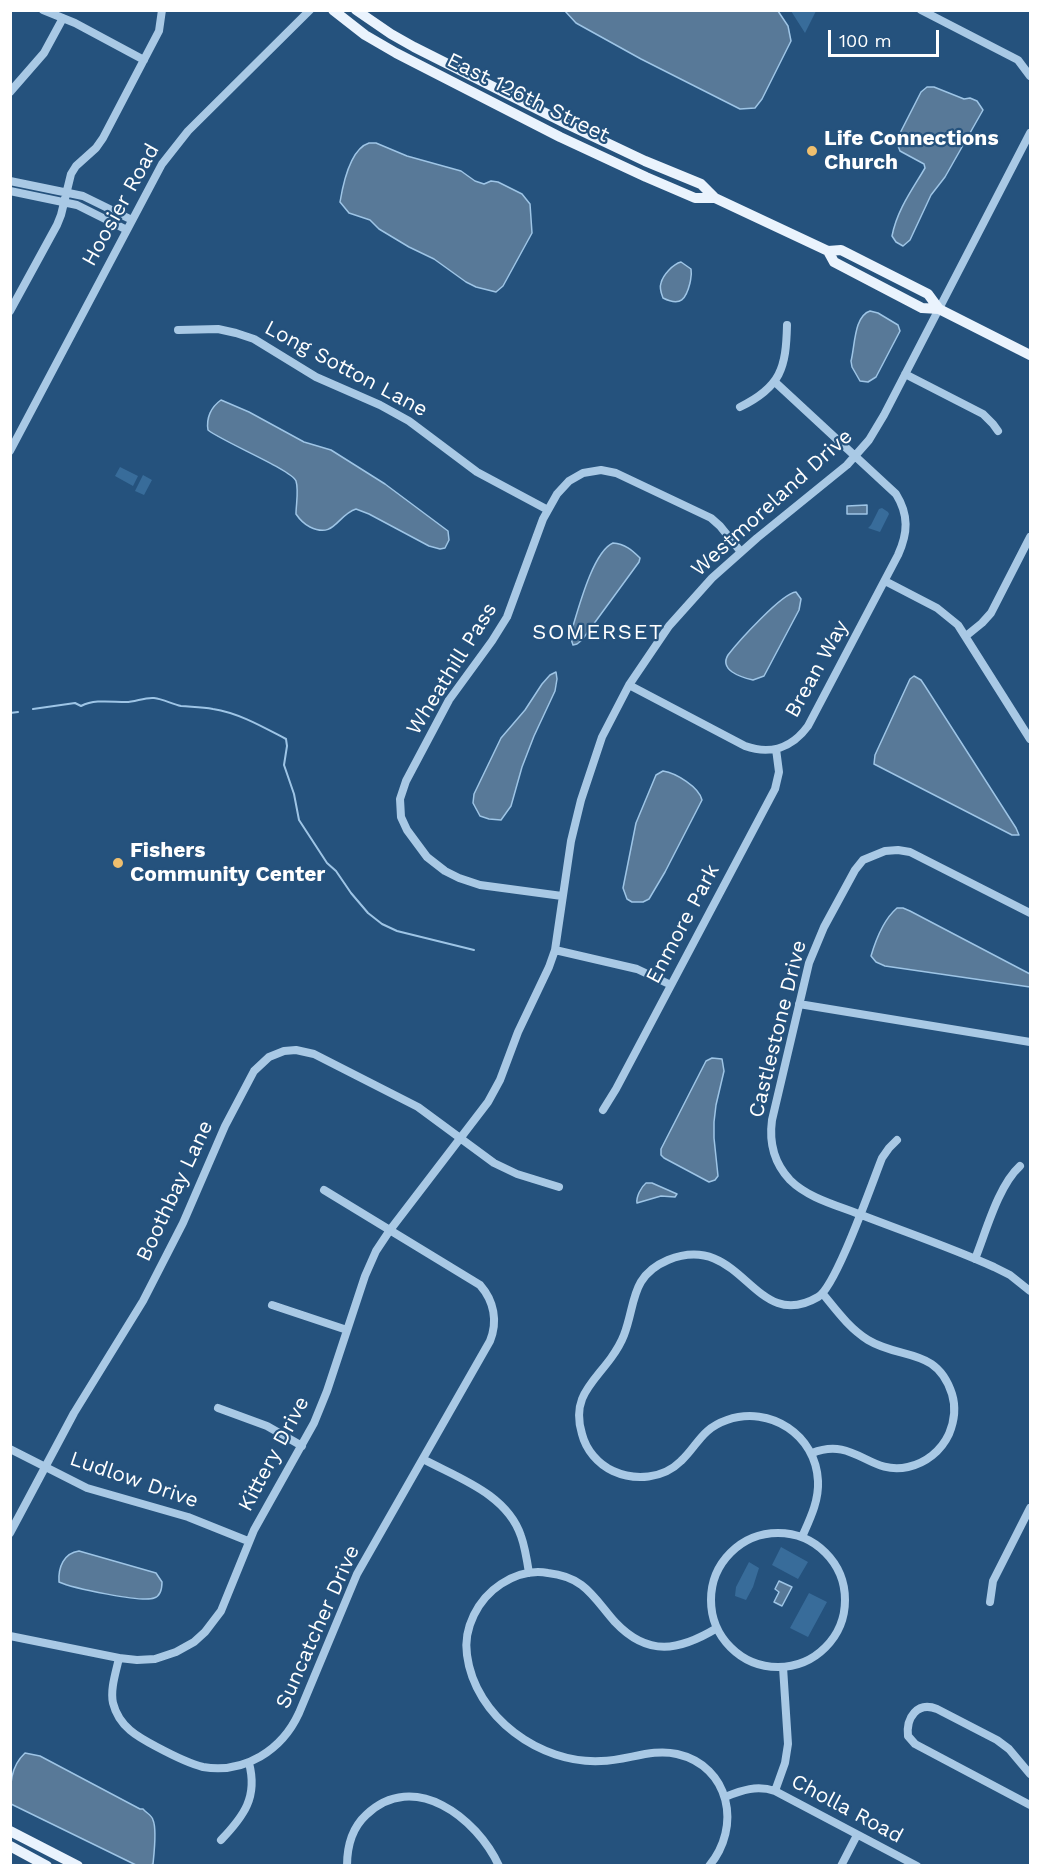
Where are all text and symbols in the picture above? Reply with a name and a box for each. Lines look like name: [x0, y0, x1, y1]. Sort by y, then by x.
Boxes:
scale bar: [831, 18, 942, 56]
text: 100 m: [839, 30, 892, 51]
street label: East 126th Street: [443, 48, 613, 148]
place label: Life Connections Church: [824, 126, 999, 176]
street label: Hoosier Road: [77, 139, 165, 271]
marker: Life Connections Church: [805, 144, 819, 158]
street label: Long Sotton Lane: [260, 315, 432, 423]
street label: Westmoreland Drive: [686, 424, 858, 582]
street label: Wheathill Pass: [401, 598, 503, 740]
street label: Brean Way: [780, 616, 854, 722]
district label: SOMERSET: [532, 620, 664, 646]
place label: Fishers Community Center: [130, 838, 325, 888]
marker: Fishers Community Center: [111, 856, 125, 870]
street label: Enmore Park: [641, 860, 725, 988]
street label: Castlestone Drive: [744, 938, 812, 1120]
street label: Boothbay Lane: [131, 1117, 219, 1265]
street label: Kittery Drive: [233, 1392, 315, 1516]
street label: Ludlow Drive: [67, 1446, 201, 1514]
street label: Suncatcher Drive: [271, 1541, 365, 1713]
street label: Cholla Road: [787, 1769, 907, 1849]

